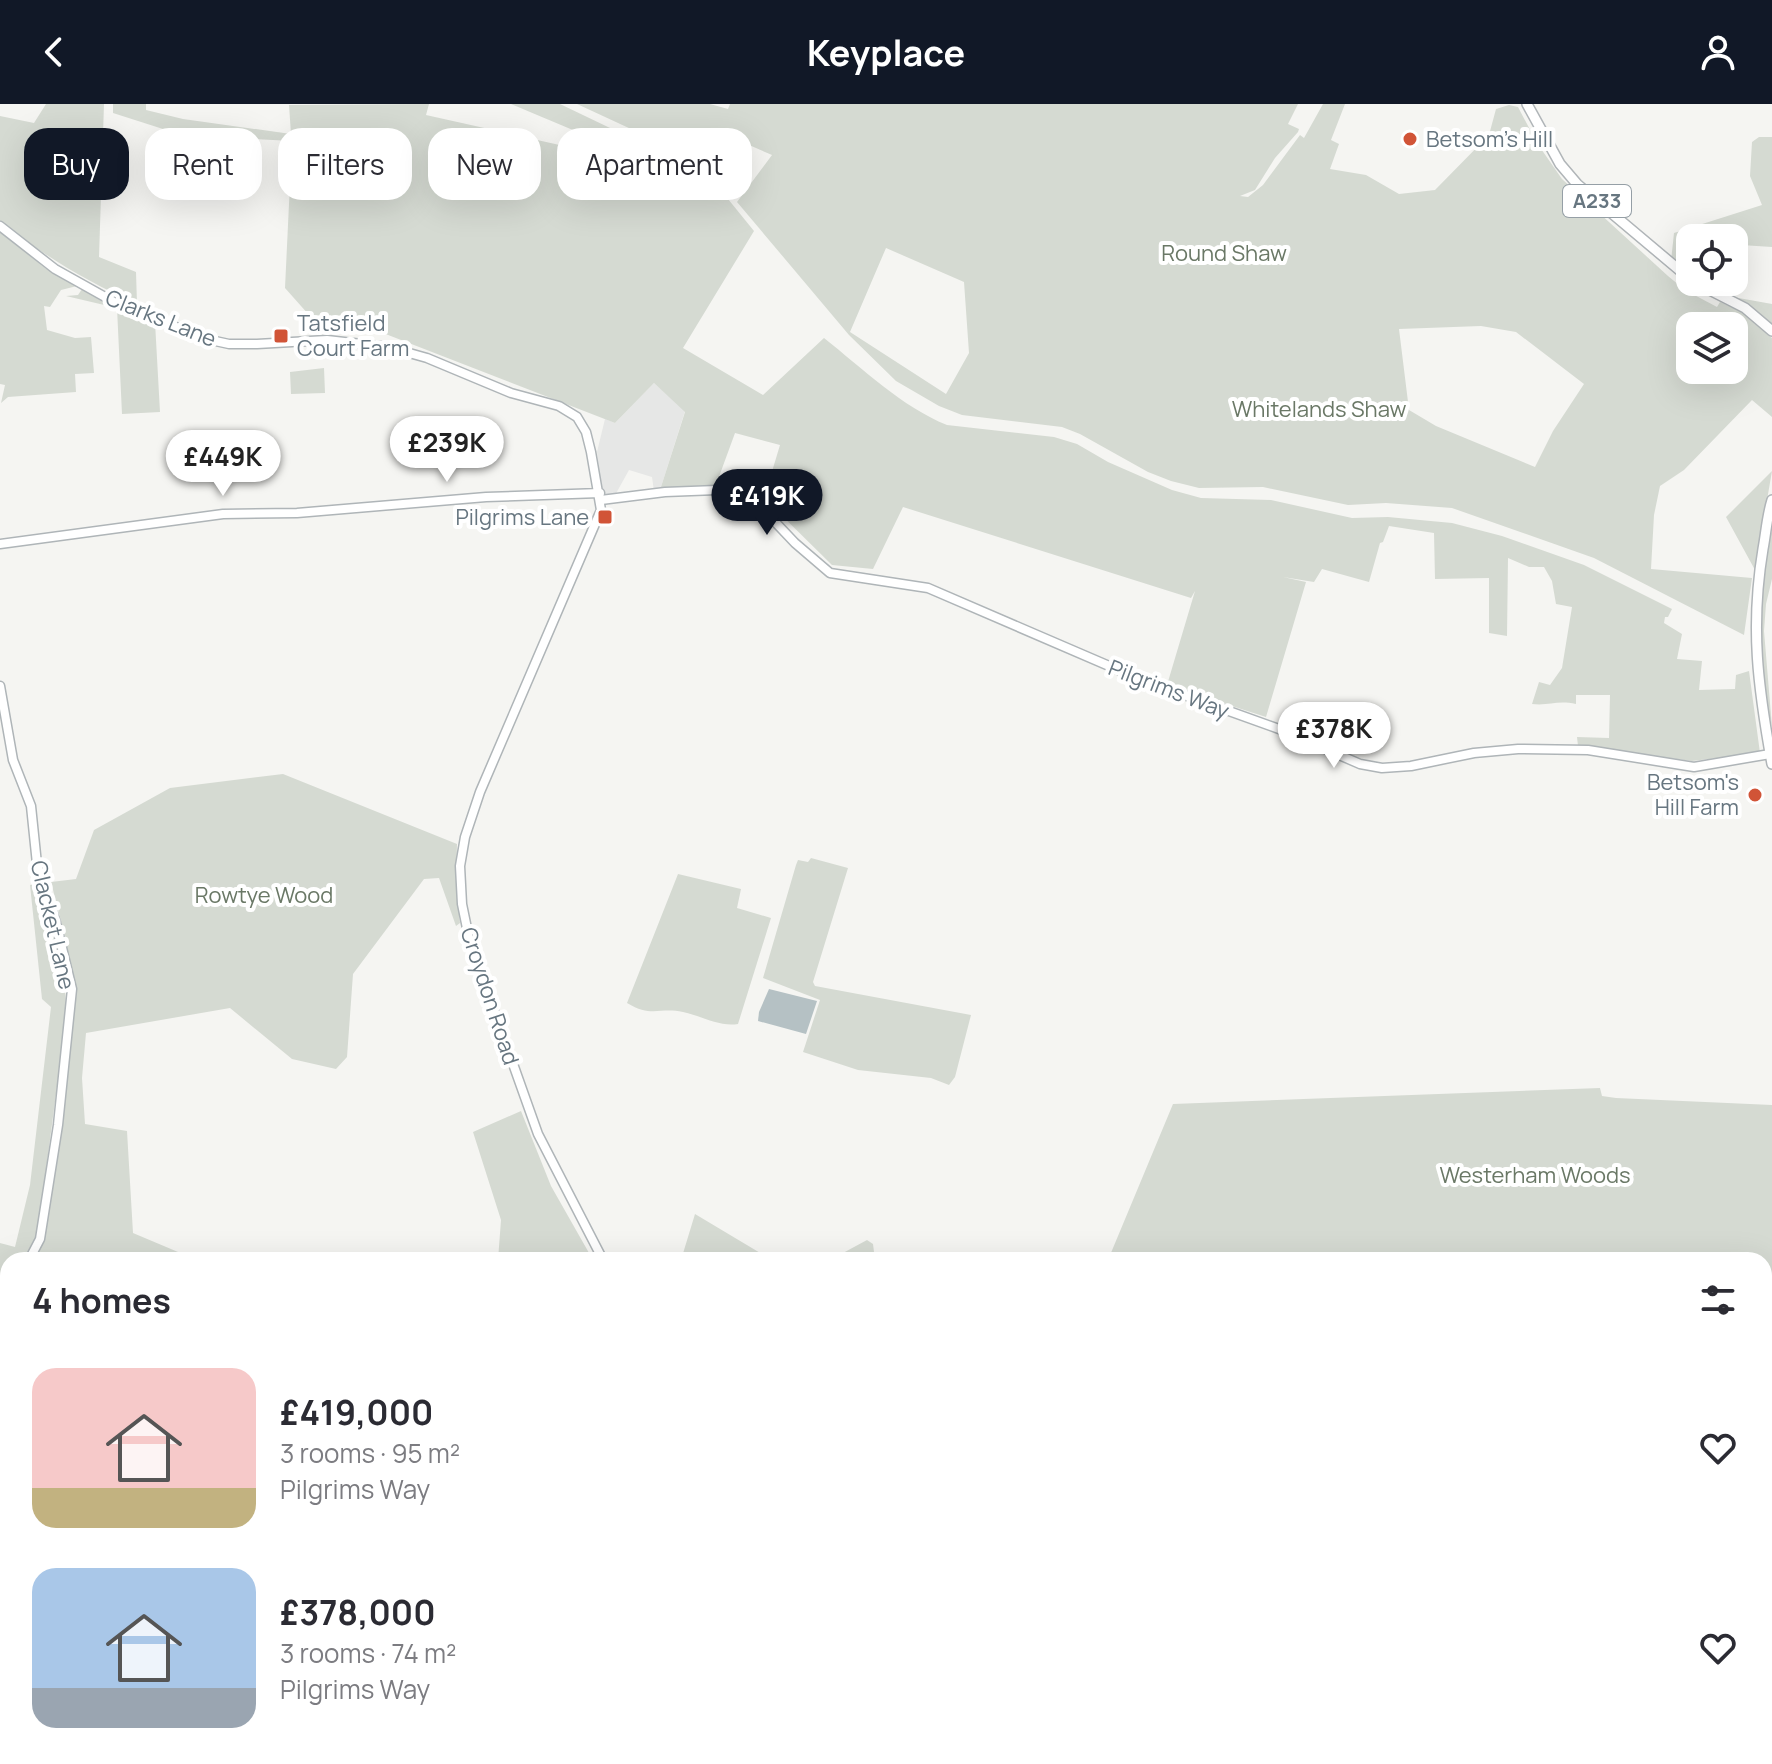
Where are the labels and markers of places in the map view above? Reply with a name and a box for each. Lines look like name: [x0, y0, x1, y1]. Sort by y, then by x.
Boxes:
place label: Betsom's Hill: [1426, 124, 1553, 154]
marker: Betsom's Hill: [1401, 130, 1419, 148]
place label: Tatsfield Court Farm: [297, 308, 409, 363]
marker: Tatsfield Court Farm: [272, 327, 290, 345]
pin: £239K: [391, 416, 503, 484]
pin: £449K: [167, 430, 279, 498]
pin: £419K: [711, 469, 823, 537]
place label: Pilgrims Lane: [455, 502, 589, 532]
marker: Pilgrims Lane: [596, 508, 614, 526]
pin: £378K: [1278, 702, 1390, 770]
place label: Betsom's Hill Farm: [1647, 767, 1739, 822]
marker: Betsom's Hill Farm: [1746, 786, 1764, 804]

